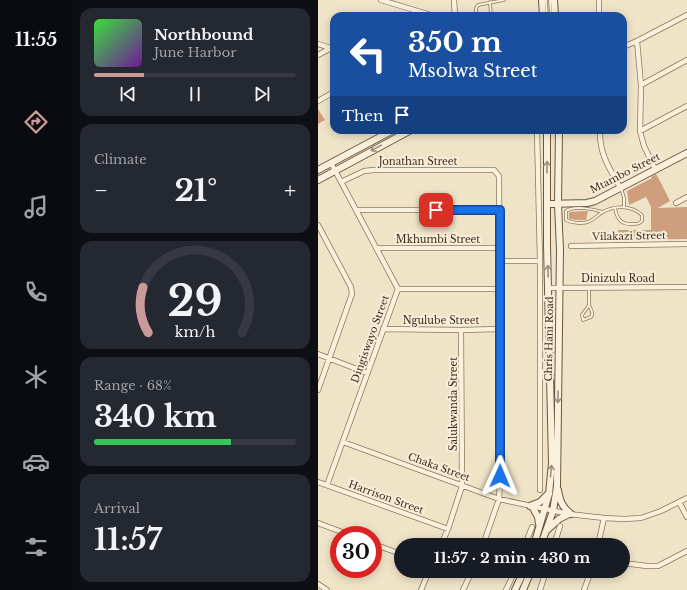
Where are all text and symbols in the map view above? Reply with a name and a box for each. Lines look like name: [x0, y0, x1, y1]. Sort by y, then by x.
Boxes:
text: Northbound: [154, 25, 253, 44]
text: 350 m: [408, 25, 502, 60]
icon: left: [342, 28, 394, 80]
text: 11:55: [15, 29, 57, 51]
text: June Harbor: [154, 44, 236, 61]
text: Msolwa Street: [408, 60, 537, 82]
icon: previous: [117, 83, 139, 105]
icon: pause: [184, 83, 206, 105]
icon: next: [251, 83, 273, 105]
icon: arrive: [391, 104, 413, 126]
text: Then: [342, 106, 383, 125]
icon: directions: [22, 108, 50, 136]
one-way arrow: [371, 145, 383, 153]
street label: Mtambo Street: [588, 150, 662, 196]
text: Climate: [94, 151, 147, 168]
street label: Jonathan Street: [377, 155, 458, 168]
one-way arrow: [543, 161, 551, 174]
text: 21°: [175, 172, 217, 209]
text: −: [94, 177, 108, 204]
text: +: [284, 177, 296, 204]
icon: music: [22, 193, 50, 221]
pin: [419, 193, 453, 227]
icon: arrive: [425, 199, 447, 221]
street label: Vilakazi Street: [591, 229, 666, 243]
street label: Mkhumbi Street: [396, 233, 480, 246]
one-way arrow: [544, 265, 552, 278]
street label: Dinizulu Road: [581, 272, 655, 285]
text: 29: [167, 276, 223, 327]
icon: phone: [22, 278, 50, 306]
street label: Dingiswayo Street: [348, 293, 392, 385]
street label: Chris Hani Road: [542, 296, 556, 382]
street label: Ngulube Street: [403, 314, 480, 327]
text: km/h: [175, 323, 215, 341]
street label: Salukwanda Street: [447, 357, 460, 451]
icon: climate: [22, 363, 50, 391]
text: Range · 68%: [94, 377, 172, 394]
one-way arrow: [554, 390, 562, 403]
text: 340 km: [94, 398, 217, 435]
icon: car: [22, 448, 50, 476]
street label: Chaka Street: [406, 450, 472, 484]
position arrow: [479, 455, 521, 497]
one-way arrow: [547, 465, 554, 478]
street label: Harrison Street: [347, 477, 425, 517]
text: Arrival: [94, 500, 140, 517]
text: 11:57: [94, 521, 162, 558]
speed limit sign: 30: [330, 526, 382, 578]
icon: filters: [22, 533, 50, 561]
text: 11:57 · 2 min · 430 m: [434, 548, 590, 567]

